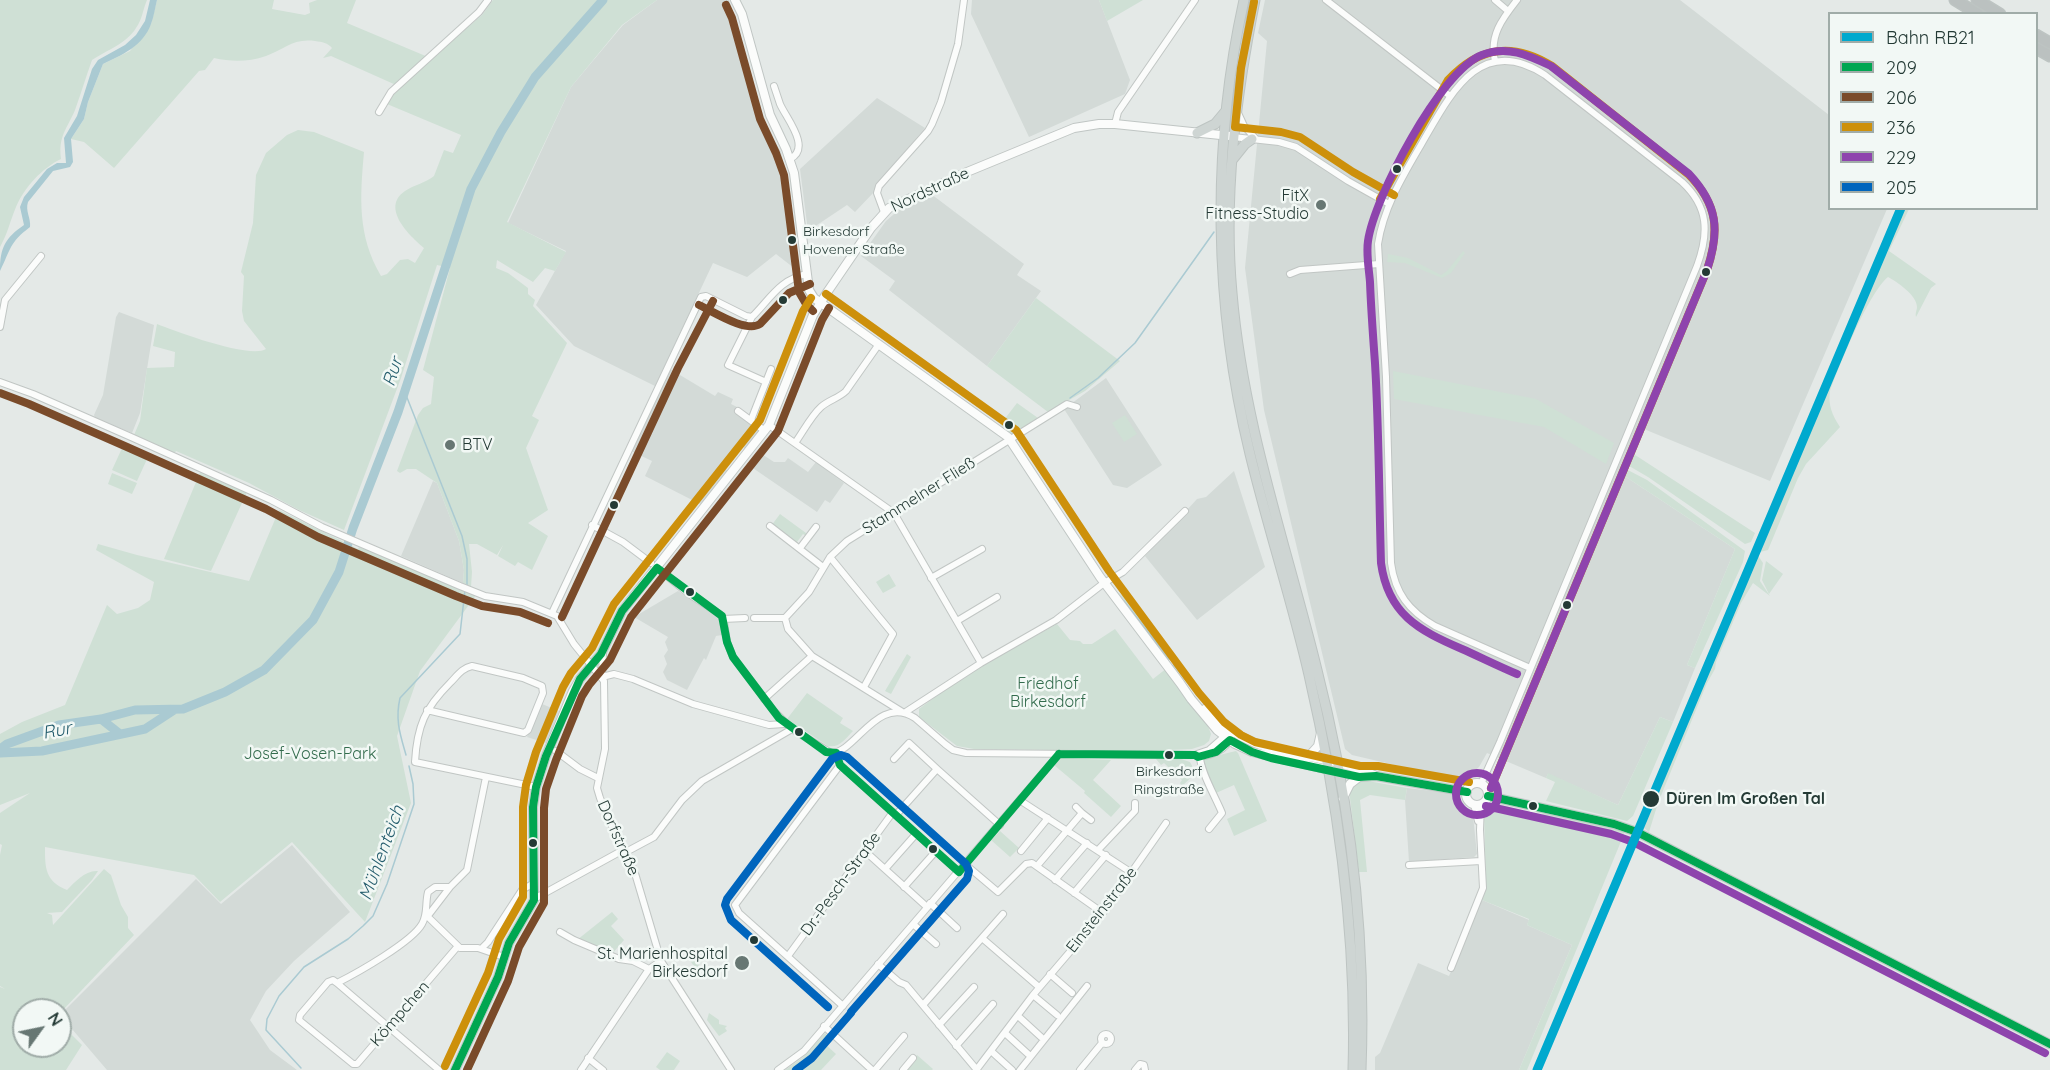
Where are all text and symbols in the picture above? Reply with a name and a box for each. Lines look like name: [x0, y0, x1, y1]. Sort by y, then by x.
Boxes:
legend: [1828, 12, 2038, 210]
text: Bahn RB21: [1886, 26, 1975, 49]
text: 209: [1886, 56, 1917, 79]
text: 206: [1886, 86, 1916, 109]
text: 236: [1886, 116, 1915, 139]
text: 229: [1886, 146, 1916, 169]
unlabelled marker: [1391, 163, 1403, 175]
street label: Nordstraße: [888, 164, 972, 216]
text: 205: [1886, 176, 1917, 199]
place label: FitX Fitness-Studio: [1205, 186, 1309, 224]
marker: FitX Fitness-Studio: [1314, 198, 1328, 212]
place label: Birkesdorf Hovener Straße: [803, 224, 905, 256]
marker: Birkesdorf Hovener Straße: [786, 234, 798, 246]
unlabelled marker: [1700, 266, 1712, 278]
unlabelled marker: [777, 294, 789, 306]
water label: Rur: [378, 355, 408, 389]
unlabelled marker: [1003, 419, 1015, 431]
place label: BTV: [462, 435, 493, 455]
marker: BTV: [443, 438, 457, 452]
street label: Stammelner Fließ: [859, 453, 979, 539]
unlabelled marker: [608, 499, 620, 511]
unlabelled marker: [684, 586, 696, 598]
unlabelled marker: [1561, 599, 1573, 611]
park label: Friedhof Birkesdorf: [1010, 674, 1086, 712]
water label: Rur: [41, 718, 73, 744]
unlabelled marker: [793, 726, 805, 738]
park label: Josef-Vosen-Park: [243, 744, 377, 764]
marker: Birkesdorf Ringstraße: [1163, 749, 1175, 761]
place label: Birkesdorf Ringstraße: [1134, 764, 1204, 796]
marker: Düren Im Großen Tal: [1641, 789, 1661, 809]
place label: Düren Im Großen Tal: [1666, 789, 1825, 809]
street label: Dorfstraße: [593, 797, 643, 879]
unlabelled marker: [1527, 800, 1539, 812]
water label: Mühlenteich: [355, 803, 409, 903]
street label: Dr.-Pesch-Straße: [797, 828, 885, 940]
unlabelled marker: [527, 837, 539, 849]
unlabelled marker: [927, 843, 939, 855]
street label: Einsteinstraße: [1063, 863, 1141, 957]
unlabelled marker: [748, 934, 760, 946]
place label: St. Marienhospital Birkesdorf: [597, 944, 728, 982]
marker: St. Marienhospital Birkesdorf: [733, 954, 751, 972]
street label: Kömpchen: [366, 977, 434, 1051]
north arrow: [12, 998, 72, 1058]
text: N: [44, 1009, 67, 1030]

